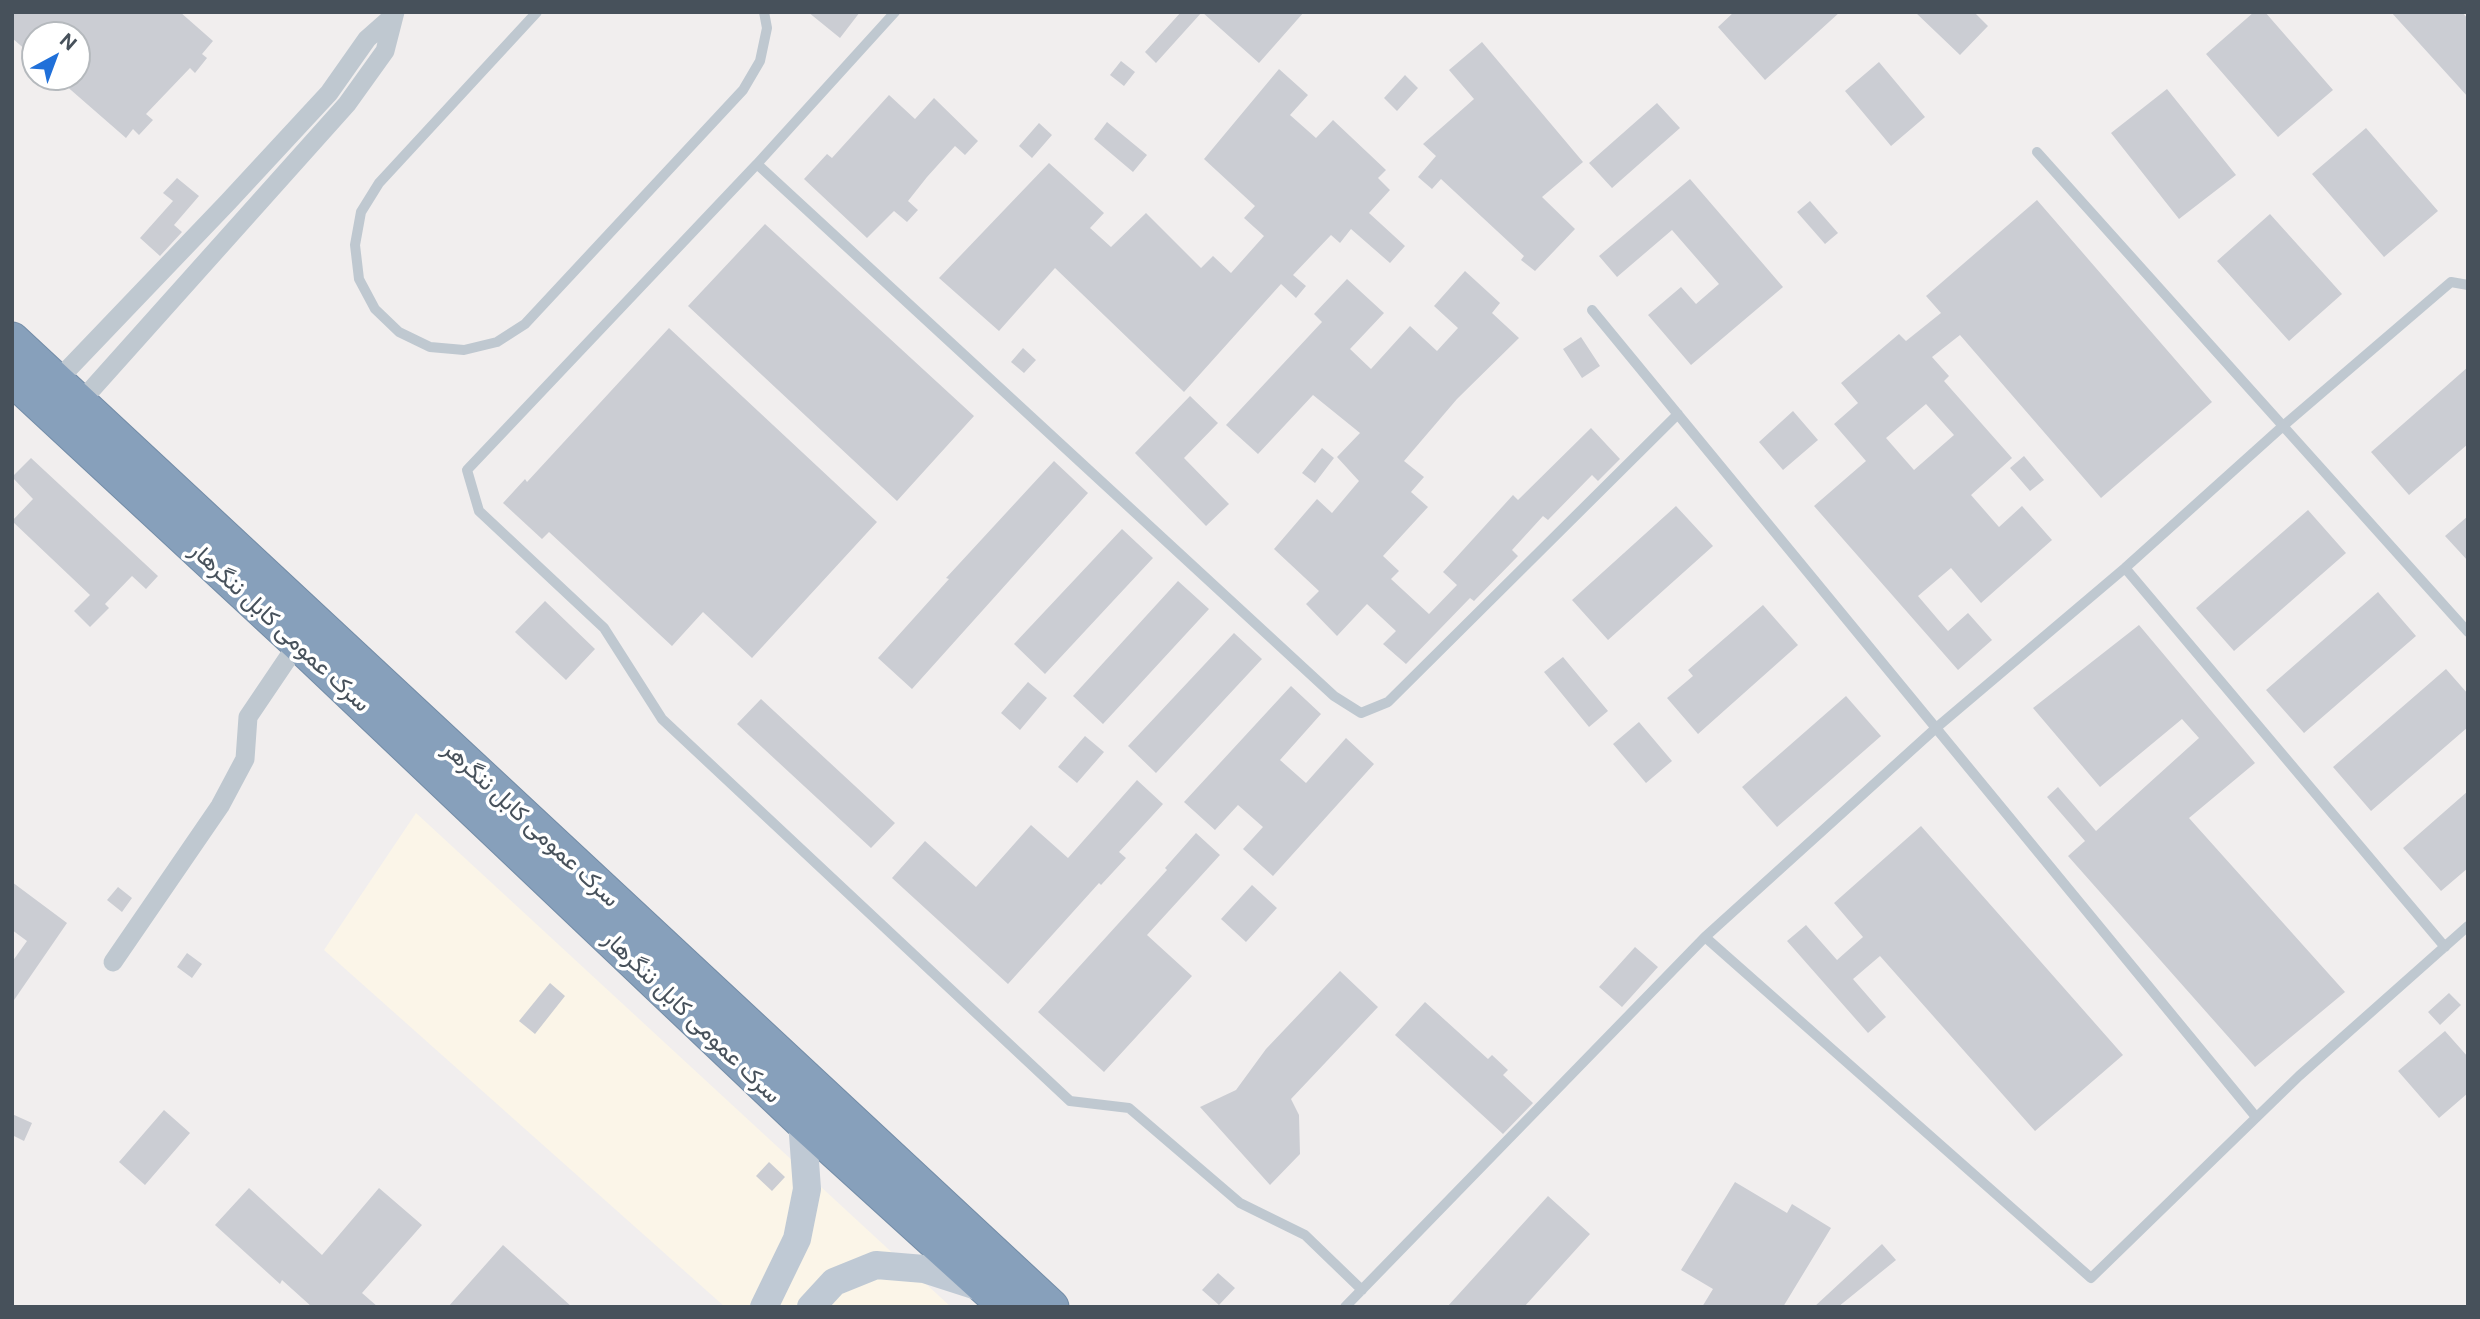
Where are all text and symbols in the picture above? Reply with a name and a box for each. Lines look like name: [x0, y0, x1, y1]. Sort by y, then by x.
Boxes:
north arrow: [21, 21, 91, 91]
text: N: [56, 28, 81, 55]
street label: سرک عمومی کابل ننگرهار: [184, 536, 376, 718]
street label: سرک عمومی کابل ننگرهر: [437, 735, 625, 913]
street label: سرک عمومی کابل ننگرهار: [597, 925, 787, 1109]

